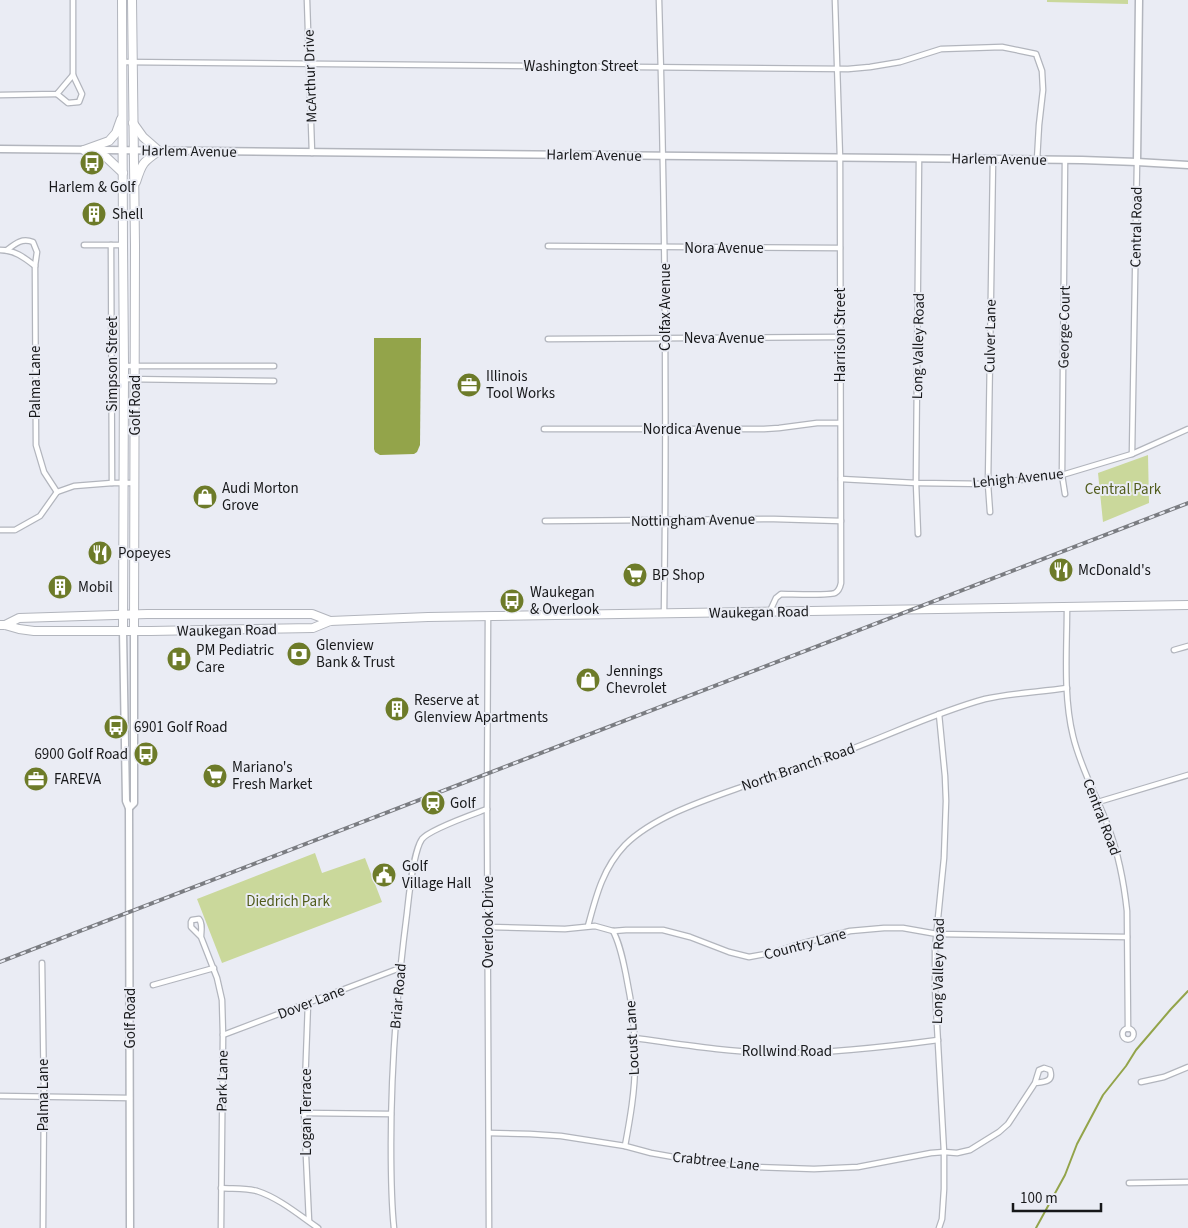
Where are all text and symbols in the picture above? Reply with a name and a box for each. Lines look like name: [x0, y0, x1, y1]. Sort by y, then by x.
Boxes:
street label: McArthur Drive: [298, 29, 323, 123]
street label: Washington Street: [524, 56, 638, 77]
street label: Harlem Avenue: [141, 140, 237, 163]
street label: Harlem Avenue: [546, 144, 642, 167]
street label: Harlem Avenue: [951, 148, 1047, 171]
bus stop icon: Harlem & Golf: [79, 150, 105, 176]
place label: Harlem & Golf: [49, 177, 136, 198]
street label: Central Road: [1125, 186, 1148, 268]
building icon: Shell: [81, 201, 107, 227]
place label: Shell: [112, 204, 143, 225]
street label: Nora Avenue: [684, 238, 764, 259]
street label: Colfax Avenue: [655, 263, 676, 351]
street label: George Court: [1053, 285, 1076, 369]
street label: Harrison Street: [830, 288, 851, 382]
street label: Long Valley Road: [907, 293, 930, 399]
street label: Culver Lane: [979, 299, 1002, 373]
street label: Simpson Street: [102, 316, 123, 412]
street label: Neva Avenue: [684, 328, 764, 349]
street label: Palma Lane: [25, 346, 46, 418]
place label: Illinois Tool Works: [486, 366, 555, 404]
office icon: Illinois Tool Works: [456, 372, 482, 398]
street label: Golf Road: [125, 375, 146, 435]
street label: Nordica Avenue: [643, 419, 741, 440]
street label: Lehigh Avenue: [972, 463, 1065, 494]
place label: Audi Morton Grove: [222, 478, 299, 516]
park label: Central Park: [1085, 479, 1162, 500]
shop icon: Audi Morton Grove: [192, 484, 218, 510]
street label: Nottingham Avenue: [631, 509, 755, 532]
restaurant icon: Popeyes: [87, 540, 113, 566]
place label: Popeyes: [118, 543, 171, 564]
restaurant icon: McDonald's: [1048, 557, 1074, 583]
place label: McDonald's: [1078, 560, 1151, 581]
supermarket icon: BP Shop: [622, 562, 648, 588]
place label: BP Shop: [652, 565, 705, 586]
building icon: Mobil: [47, 574, 73, 600]
place label: Mobil: [78, 577, 113, 598]
place label: Waukegan & Overlook: [530, 582, 600, 620]
bus stop icon: Waukegan & Overlook: [499, 588, 525, 614]
street label: Waukegan Road: [709, 601, 809, 624]
street label: Waukegan Road: [177, 619, 277, 642]
place label: Glenview Bank & Trust: [316, 635, 395, 673]
place label: PM Pediatric Care: [196, 640, 274, 678]
bank icon: Glenview Bank & Trust: [286, 641, 312, 667]
hospital icon: PM Pediatric Care: [166, 646, 192, 672]
place label: Jennings Chevrolet: [606, 661, 667, 699]
shop icon: Jennings Chevrolet: [575, 667, 601, 693]
place label: Reserve at Glenview Apartments: [414, 690, 548, 728]
building icon: Reserve at Glenview Apartments: [384, 696, 410, 722]
bus stop icon: 6901 Golf Road: [103, 714, 129, 740]
place label: 6901 Golf Road: [134, 717, 228, 738]
street label: North Branch Road: [739, 738, 858, 797]
bus stop icon: 6900 Golf Road: [133, 741, 159, 767]
place label: 6900 Golf Road: [34, 744, 128, 765]
place label: Mariano's Fresh Market: [232, 757, 312, 795]
supermarket icon: Mariano's Fresh Market: [202, 763, 228, 789]
office icon: FAREVA: [23, 766, 49, 792]
place label: FAREVA: [54, 769, 102, 790]
street label: Central Road: [1077, 776, 1126, 859]
station icon: Golf: [420, 790, 446, 816]
place label: Golf: [450, 793, 476, 814]
place label: Golf Village Hall: [402, 856, 472, 894]
public building icon: Golf Village Hall: [371, 862, 397, 888]
street label: Overlook Drive: [478, 876, 499, 968]
park label: Diedrich Park: [246, 891, 330, 912]
street label: Long Valley Road: [927, 918, 950, 1024]
street label: Country Lane: [762, 923, 849, 966]
street label: Briar Road: [385, 962, 412, 1030]
street label: Dover Lane: [275, 980, 348, 1025]
street label: Golf Road: [120, 988, 141, 1048]
street label: Locust Lane: [620, 1000, 645, 1076]
street label: Rollwind Road: [742, 1041, 832, 1062]
street label: Park Lane: [211, 1050, 234, 1112]
street label: Palma Lane: [33, 1059, 54, 1131]
street label: Logan Terrace: [296, 1068, 317, 1156]
street label: Crabtree Lane: [671, 1146, 761, 1177]
scale bar: [1013, 1180, 1100, 1212]
text: 100 m: [1020, 1188, 1058, 1209]

